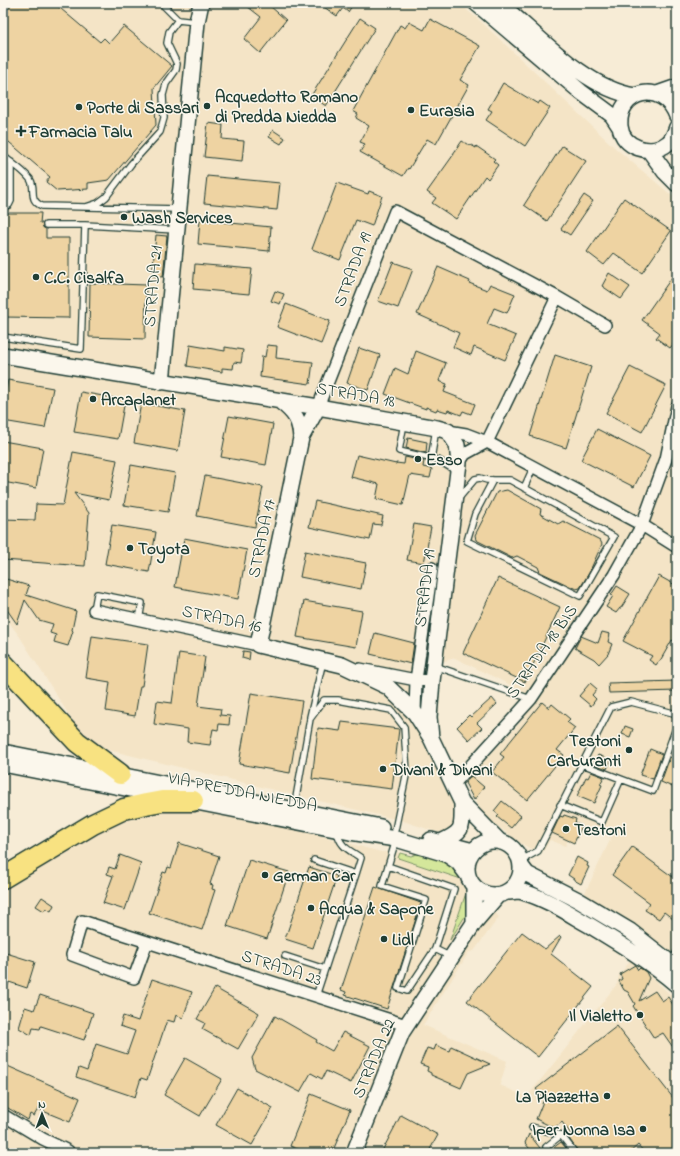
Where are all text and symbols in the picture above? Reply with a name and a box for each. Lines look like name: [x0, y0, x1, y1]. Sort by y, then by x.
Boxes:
place label: Acquedotto Romano di Predda Niedda: [215, 85, 358, 130]
place label: Porte di Sassari: [87, 96, 199, 121]
place label: Eurasia: [419, 99, 474, 124]
marker: Acquedotto Romano di Predda Niedda: [202, 101, 212, 111]
marker: Porte di Sassari: [74, 102, 84, 112]
marker: Eurasia: [406, 105, 416, 115]
place label: Farmacia Talu: [28, 120, 133, 145]
marker: Farmacia Talu: [16, 126, 26, 136]
place label: Wash Services: [132, 206, 233, 231]
marker: Wash Services: [119, 212, 129, 222]
street label: STRADA 19: [328, 229, 379, 311]
street label: STRADA 21: [137, 244, 170, 328]
place label: C.C. Cisalfa: [44, 266, 124, 291]
marker: C.C. Cisalfa: [31, 272, 41, 282]
street label: STRADA 18: [314, 376, 397, 415]
place label: Arcaplanet: [101, 388, 176, 413]
marker: Arcaplanet: [88, 394, 98, 404]
place label: Esso: [426, 448, 463, 473]
marker: Esso: [413, 454, 423, 464]
street label: STRADA 17: [242, 497, 283, 580]
place label: Toyota: [138, 537, 190, 564]
marker: Toyota: [125, 543, 135, 553]
street label: STRADA 19: [408, 548, 443, 629]
street label: STRADA 16: [180, 599, 264, 640]
street label: STRADA 18 BIS: [500, 600, 584, 704]
place label: Testoni Carburanti: [547, 729, 621, 774]
marker: Testoni Carburanti: [624, 745, 634, 755]
place label: Divani & Divani: [390, 758, 493, 783]
marker: Divani & Divani: [378, 764, 388, 774]
street label: VIA PREDDA NIEDDA: [165, 766, 319, 819]
place label: Testoni: [574, 818, 626, 843]
marker: Testoni: [561, 824, 571, 834]
place label: German Car: [273, 864, 356, 889]
marker: German Car: [260, 870, 270, 880]
place label: Acqua & Sapone: [319, 897, 435, 922]
marker: Acqua & Sapone: [306, 903, 316, 913]
place label: Lidl: [392, 928, 414, 953]
marker: Lidl: [379, 934, 389, 944]
street label: STRADA 23: [238, 944, 325, 993]
place label: Il Vialetto: [569, 1004, 632, 1029]
marker: Il Vialetto: [635, 1010, 645, 1020]
street label: STRADA 22: [346, 1015, 402, 1102]
place label: La Piazzetta: [516, 1085, 599, 1110]
marker: La Piazzetta: [602, 1091, 612, 1101]
north arrow: [22, 1094, 62, 1134]
text: N: [38, 1097, 46, 1113]
place label: Iper Nonna Isa: [532, 1118, 635, 1143]
marker: Iper Nonna Isa: [638, 1124, 648, 1134]

